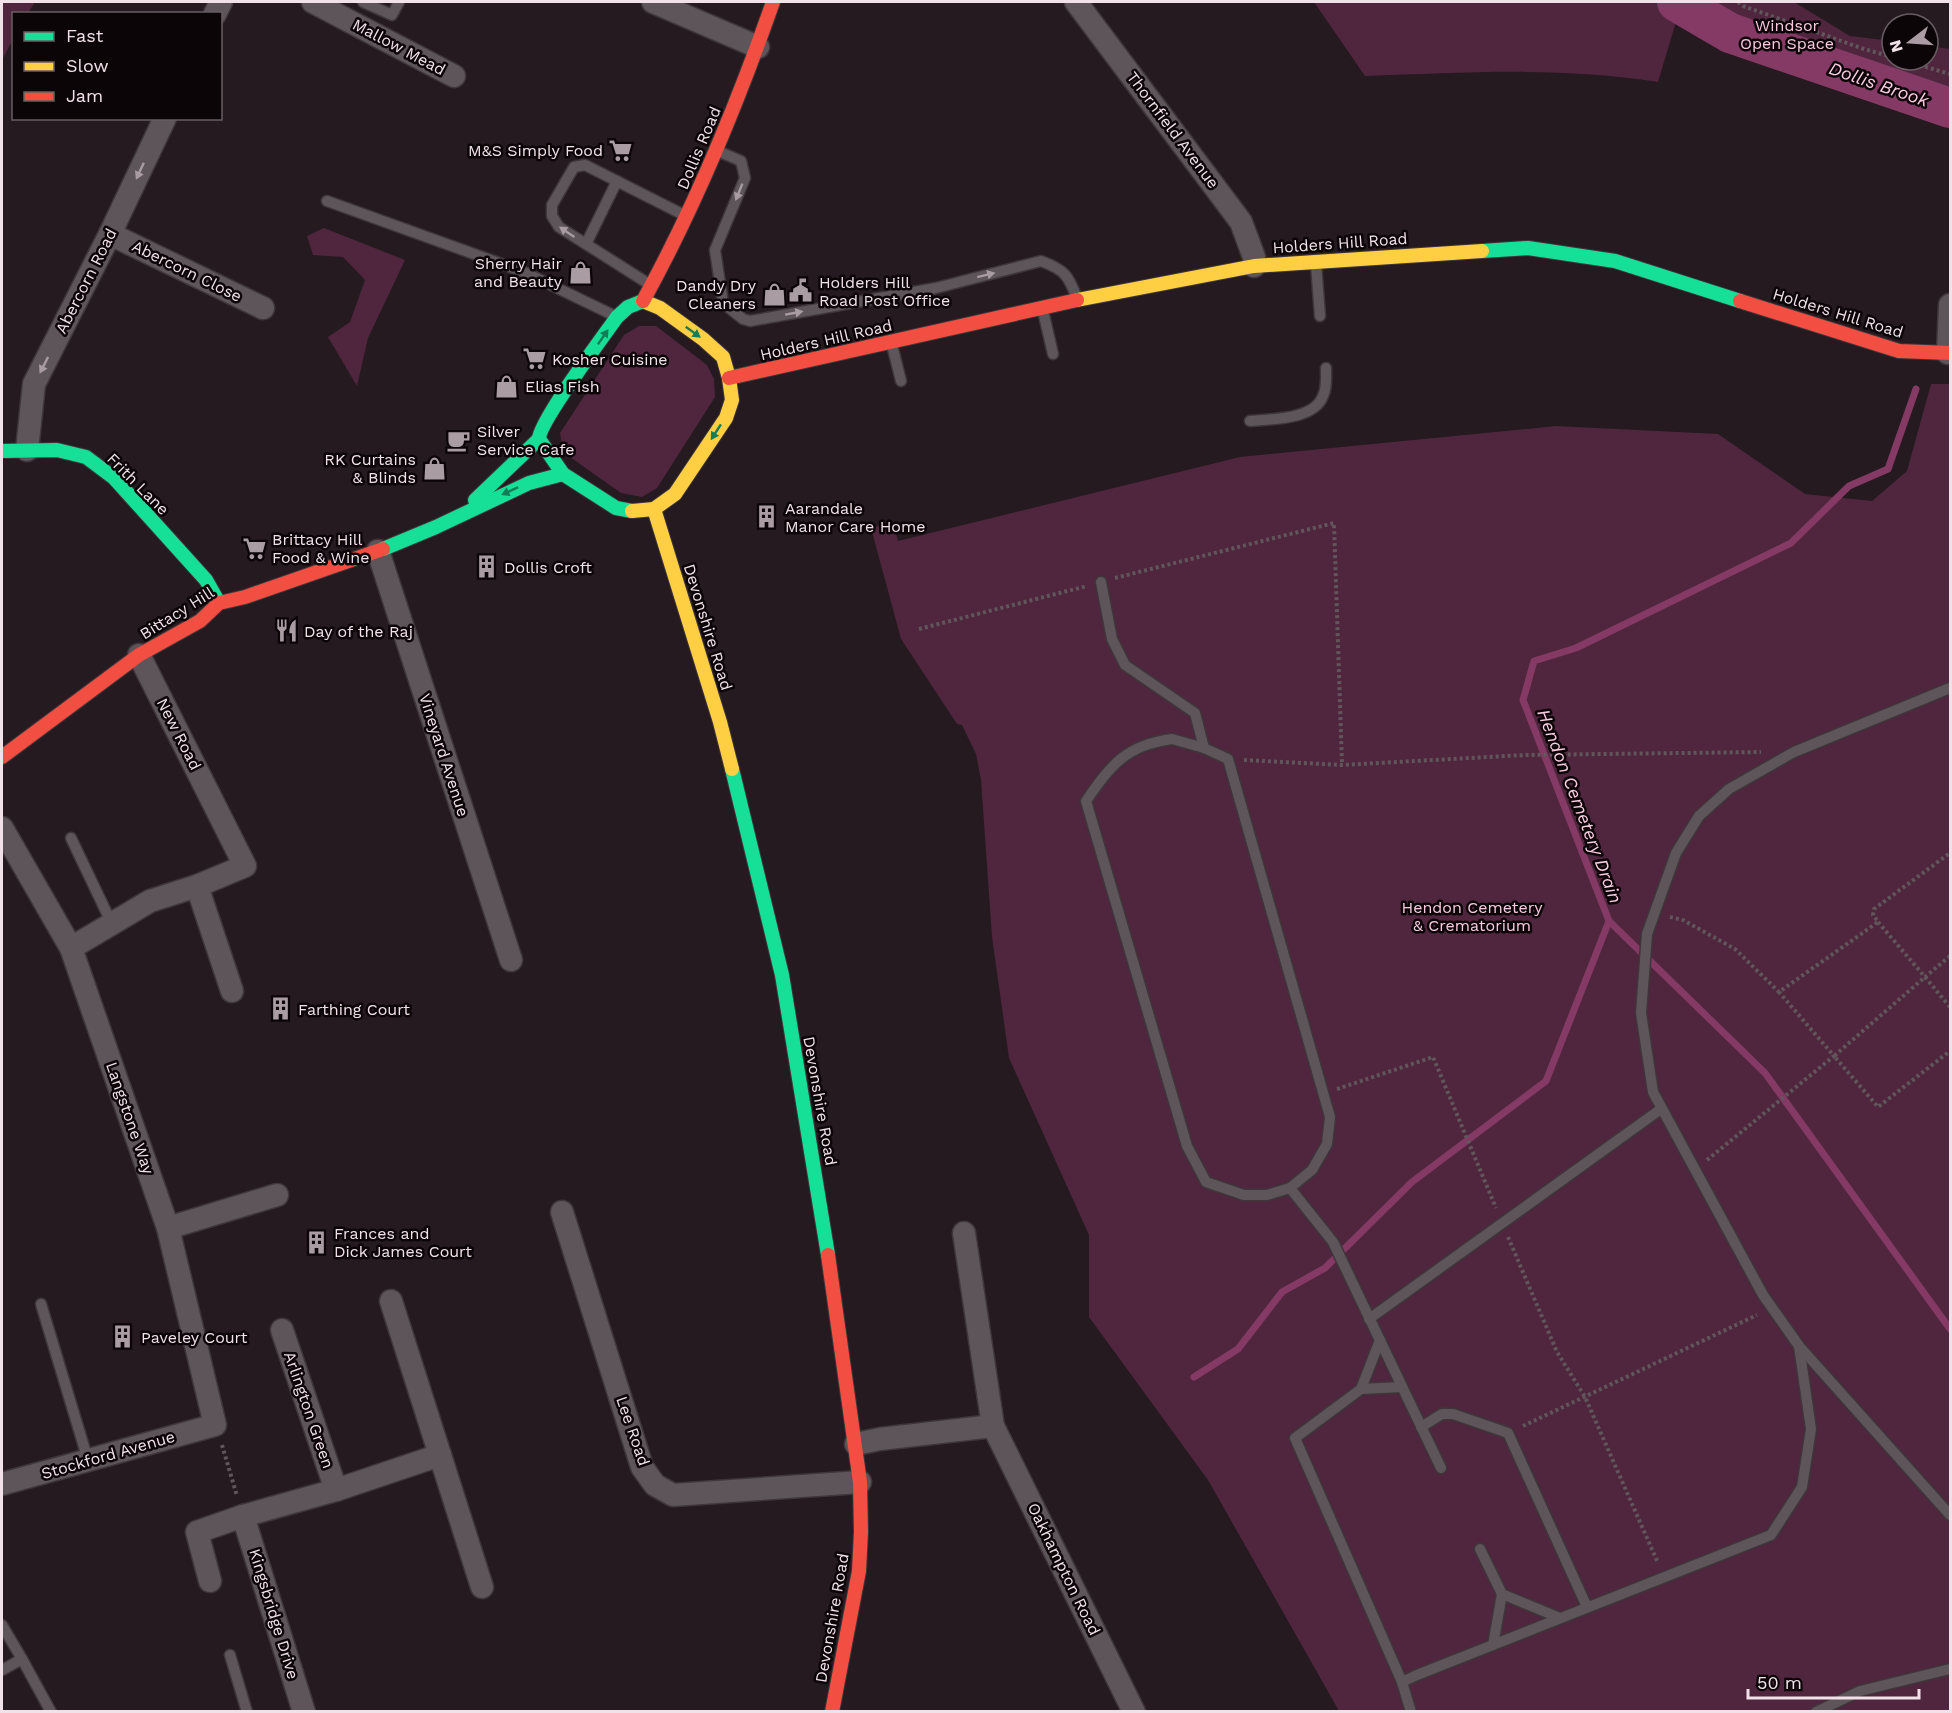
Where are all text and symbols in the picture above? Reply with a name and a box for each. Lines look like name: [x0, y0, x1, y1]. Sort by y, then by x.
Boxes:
legend: [12, 12, 222, 120]
north arrow: [1880, 12, 1940, 72]
street label: Mallow Mead: [349, 15, 449, 79]
park label: Windsor Open Space: [1740, 16, 1834, 53]
text: Fast: [66, 25, 104, 46]
text: N: [1885, 38, 1907, 55]
text: Slow: [66, 55, 109, 76]
water label: Dollis Brook: [1827, 57, 1933, 111]
street label: Thornfield Avenue: [1123, 68, 1223, 192]
text: Jam: [66, 85, 103, 106]
street label: Dollis Road: [673, 104, 725, 192]
supermarket icon: M&S Simply Food: [608, 137, 634, 163]
place label: M&S Simply Food: [468, 141, 603, 160]
one-way arrow: [136, 163, 145, 180]
one-way arrow: [734, 183, 743, 201]
street label: Abercorn Road: [51, 225, 121, 337]
one-way arrow: [560, 226, 576, 238]
street label: Holders Hill Road: [1272, 229, 1408, 257]
street label: Abercorn Close: [129, 236, 245, 306]
place label: Sherry Hair and Beauty: [474, 254, 563, 291]
shop icon: Sherry Hair and Beauty: [567, 259, 593, 285]
one-way arrow: [976, 270, 995, 280]
place label: Holders Hill Road Post Office: [819, 273, 950, 310]
place label: Dandy Dry Cleaners: [676, 276, 757, 313]
public building icon: Holders Hill Road Post Office: [788, 278, 814, 304]
shop icon: Dandy Dry Cleaners: [761, 281, 787, 307]
street label: Holders Hill Road: [1771, 284, 1905, 342]
one-way arrow: [785, 309, 804, 318]
street label: Holders Hill Road: [758, 316, 894, 364]
one-way arrow: [685, 325, 700, 337]
one-way arrow: [597, 329, 609, 345]
supermarket icon: Kosher Cuisine: [521, 346, 547, 372]
place label: Kosher Cuisine: [552, 350, 668, 369]
one-way arrow: [39, 356, 49, 373]
shop icon: Elias Fish: [494, 373, 520, 399]
place label: Elias Fish: [525, 377, 600, 396]
place label: Silver Service Cafe: [477, 422, 575, 459]
one-way arrow: [710, 424, 722, 440]
cafe icon: Silver Service Cafe: [446, 427, 472, 453]
street label: Frith Lane: [103, 449, 173, 519]
place label: RK Curtains & Blinds: [324, 450, 416, 487]
shop icon: RK Curtains & Blinds: [421, 455, 447, 481]
one-way arrow: [502, 487, 519, 496]
place label: Aarandale Manor Care Home: [785, 499, 925, 536]
building icon: Aarandale Manor Care Home: [754, 504, 780, 530]
place label: Brittacy Hill Food & Wine: [272, 530, 369, 567]
supermarket icon: Brittacy Hill Food & Wine: [241, 535, 267, 561]
building icon: Dollis Croft: [473, 554, 499, 580]
place label: Dollis Croft: [504, 558, 592, 577]
street label: Devonshire Road: [680, 562, 736, 692]
street label: Bittacy Hill: [136, 583, 218, 643]
restaurant icon: Day of the Raj: [273, 618, 299, 644]
place label: Day of the Raj: [304, 622, 413, 641]
street label: Vineyard Avenue: [415, 691, 473, 819]
street label: New Road: [153, 695, 205, 773]
water label: Hendon Cemetery Drain: [1533, 706, 1627, 906]
park label: Hendon Cemetery & Crematorium: [1402, 898, 1543, 935]
building icon: Farthing Court: [267, 996, 293, 1022]
place label: Farthing Court: [298, 1000, 410, 1019]
street label: Devonshire Road: [799, 1035, 841, 1167]
street label: Langstone Way: [102, 1059, 158, 1177]
place label: Frances and Dick James Court: [334, 1224, 472, 1261]
building icon: Frances and Dick James Court: [303, 1229, 329, 1255]
building icon: Paveley Court: [110, 1324, 136, 1350]
place label: Paveley Court: [141, 1328, 248, 1347]
street label: Arlington Green: [280, 1349, 338, 1471]
street label: Lee Road: [612, 1394, 654, 1468]
street label: Stockford Avenue: [39, 1427, 177, 1483]
street label: Oakhampton Road: [1024, 1500, 1104, 1638]
street label: Kingsbridge Drive: [245, 1546, 303, 1682]
street label: Devonshire Road: [811, 1552, 853, 1684]
scale bar: [1748, 1662, 1919, 1700]
text: 50 m: [1757, 1672, 1802, 1693]

